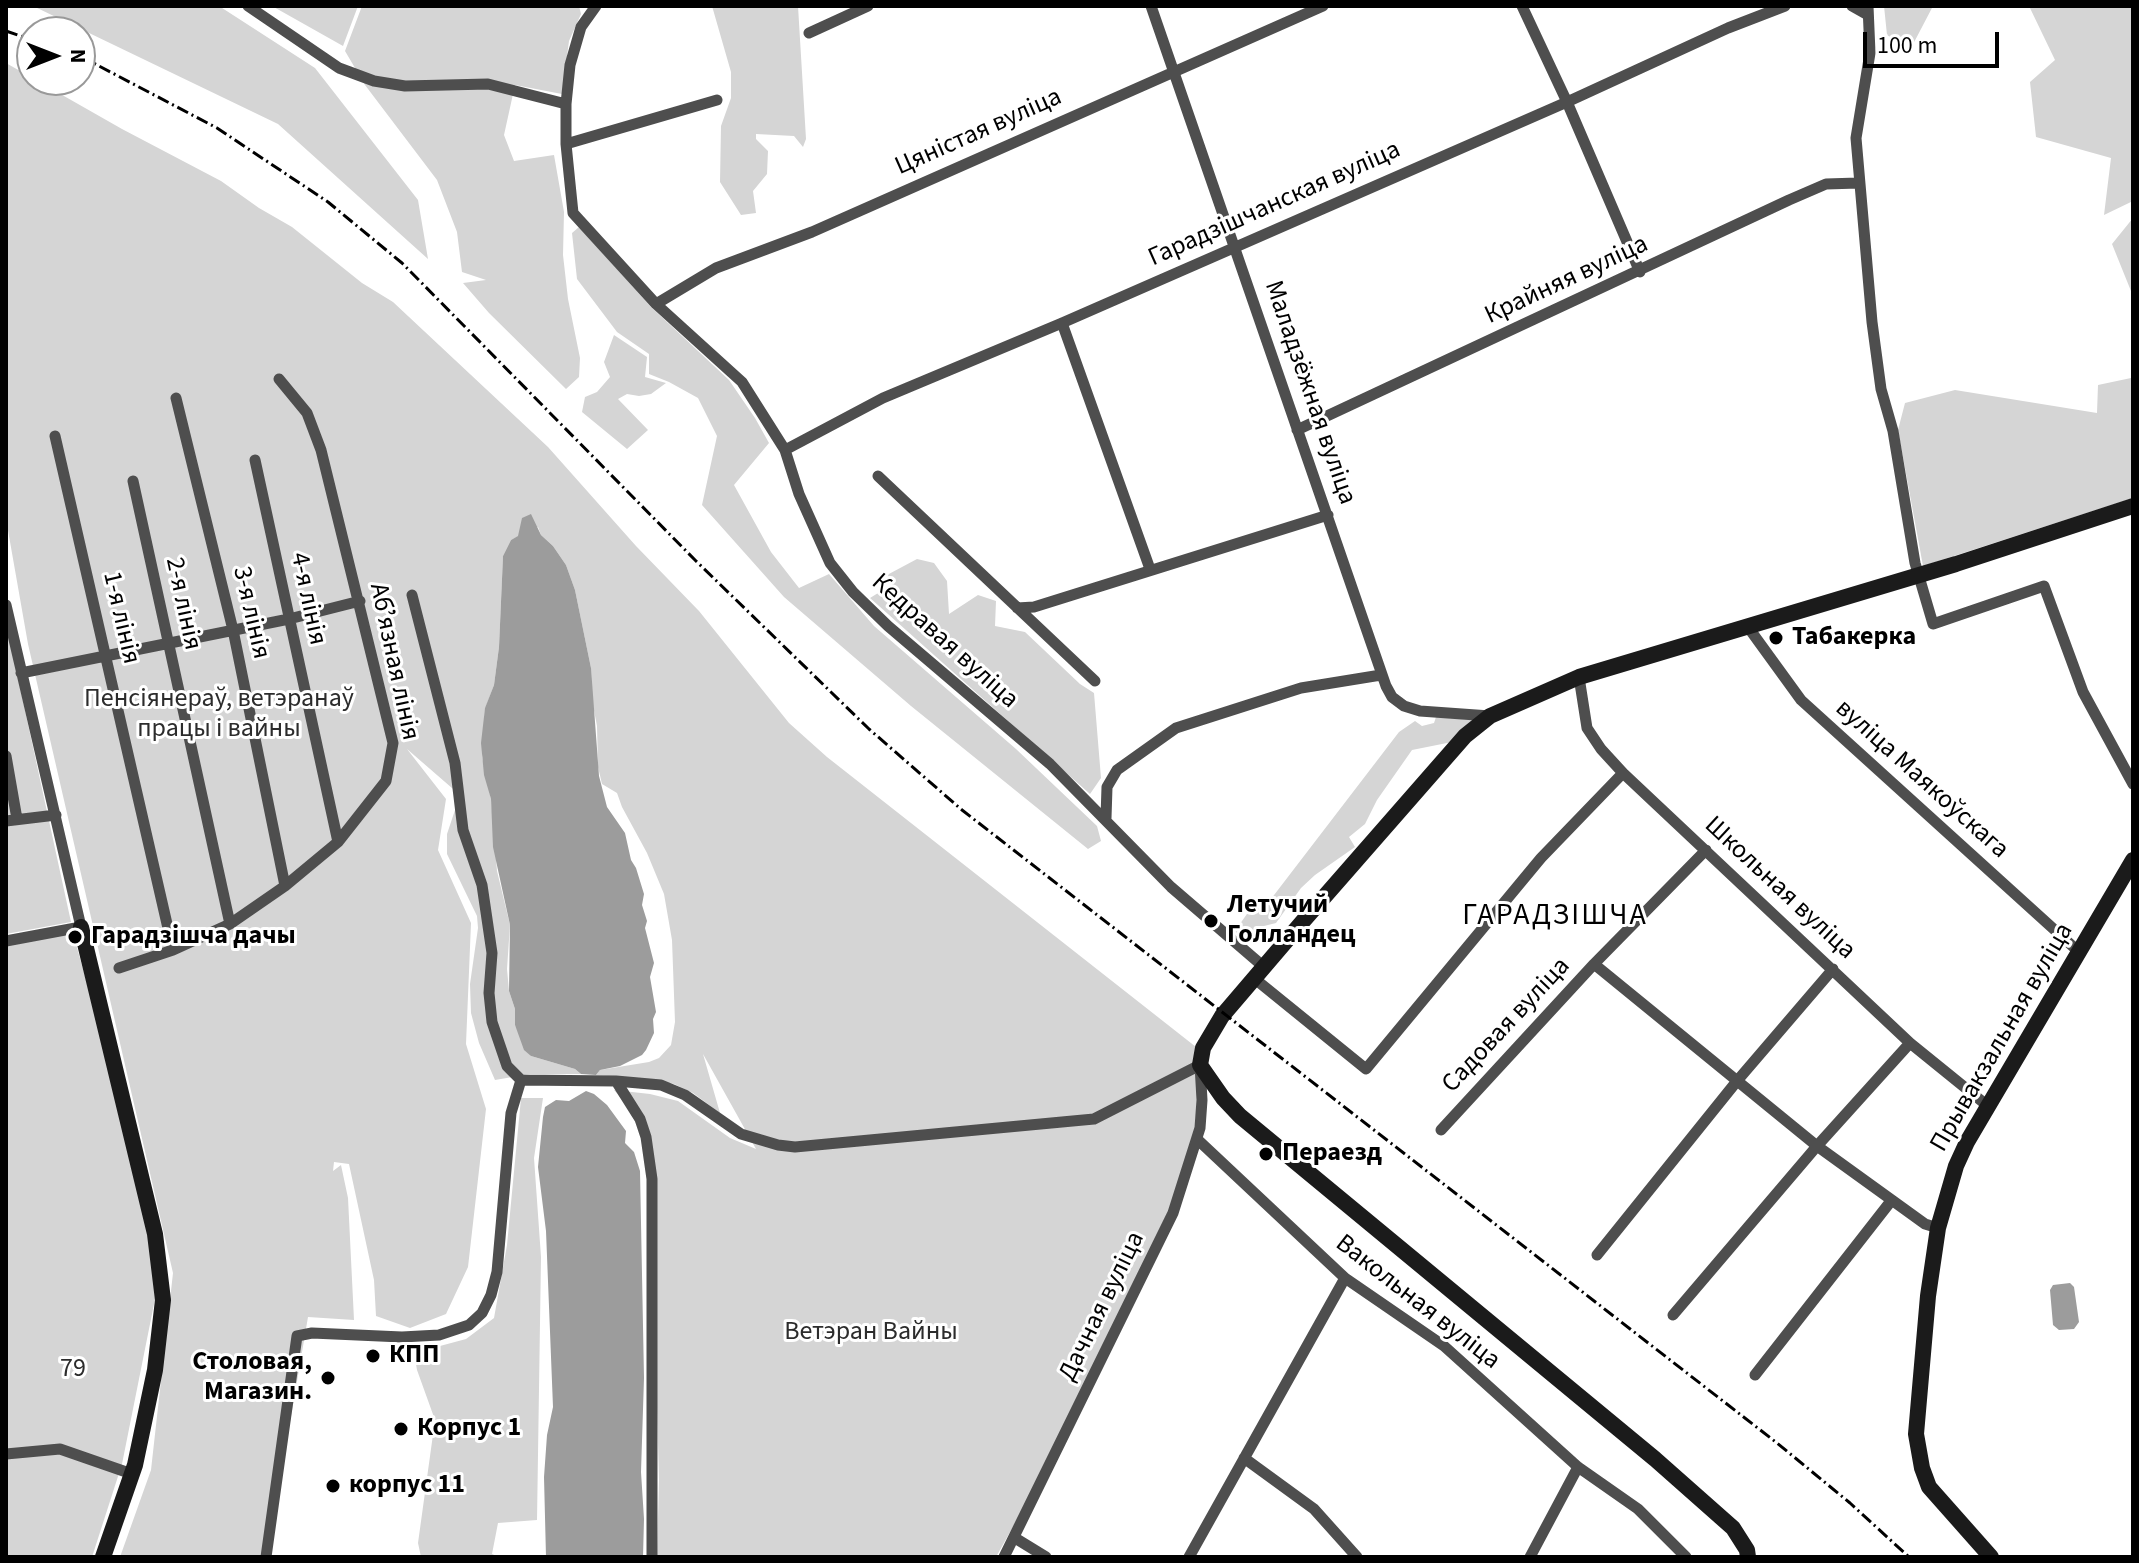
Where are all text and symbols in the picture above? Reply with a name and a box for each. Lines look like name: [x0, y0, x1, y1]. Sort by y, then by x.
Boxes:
north arrow: [16, 16, 96, 96]
scale bar: [1867, 16, 2003, 66]
text: 100 m: [1877, 28, 1937, 63]
text: N: [62, 49, 94, 63]
street label: Цяністая вуліца: [891, 82, 1067, 184]
street label: Гарадзішчанская вуліца: [1144, 135, 1406, 275]
street label: Крайняя вуліца: [1480, 230, 1654, 332]
street label: Маладзёжная вуліца: [1256, 277, 1362, 509]
street label: 4-я лінія: [282, 550, 332, 648]
street label: 2-я лінія: [157, 555, 207, 653]
street label: 3-я лінія: [224, 564, 276, 662]
street label: Кедравая вуліца: [864, 568, 1024, 716]
street label: 1-я лінія: [94, 569, 146, 667]
street label: Абʼязная лінія: [361, 581, 425, 743]
place label: Табакерка: [1792, 622, 1916, 654]
marker: Табакерка: [1767, 629, 1785, 647]
park label: Пенсіянераў, ветэранаў працы і вайны: [84, 684, 354, 746]
street label: вуліца Маякоўскага: [1828, 694, 2014, 866]
street label: Школьная вуліца: [1697, 811, 1861, 967]
place label: Летучий Голландец: [1227, 890, 1355, 952]
district label: ГАРАДЗІШЧА: [1462, 899, 1648, 935]
marker: Летучий Голландец: [1202, 912, 1220, 930]
street label: Прывакзальная вуліца: [1925, 918, 2081, 1158]
place label: Гарадзішча дачы: [91, 921, 296, 953]
marker: Гарадзішча дачы: [66, 928, 84, 946]
street label: Садовая вуліца: [1436, 952, 1578, 1100]
place label: Пераезд: [1282, 1138, 1382, 1170]
marker: Пераезд: [1257, 1145, 1275, 1163]
street label: Дачная вуліца: [1053, 1227, 1153, 1387]
street label: Вакольная вуліца: [1328, 1229, 1506, 1377]
park label: Ветэран Вайны: [784, 1317, 958, 1349]
place label: КПП: [389, 1340, 439, 1372]
place label: Столовая, Магазин.: [192, 1347, 312, 1408]
marker: КПП: [364, 1347, 382, 1365]
park label: 79: [60, 1354, 86, 1386]
marker: Столовая, Магазин.: [319, 1369, 337, 1387]
place label: Корпус 1: [417, 1413, 521, 1445]
marker: Корпус 1: [392, 1420, 410, 1438]
place label: корпус 11: [349, 1470, 465, 1502]
marker: корпус 11: [324, 1477, 342, 1495]

